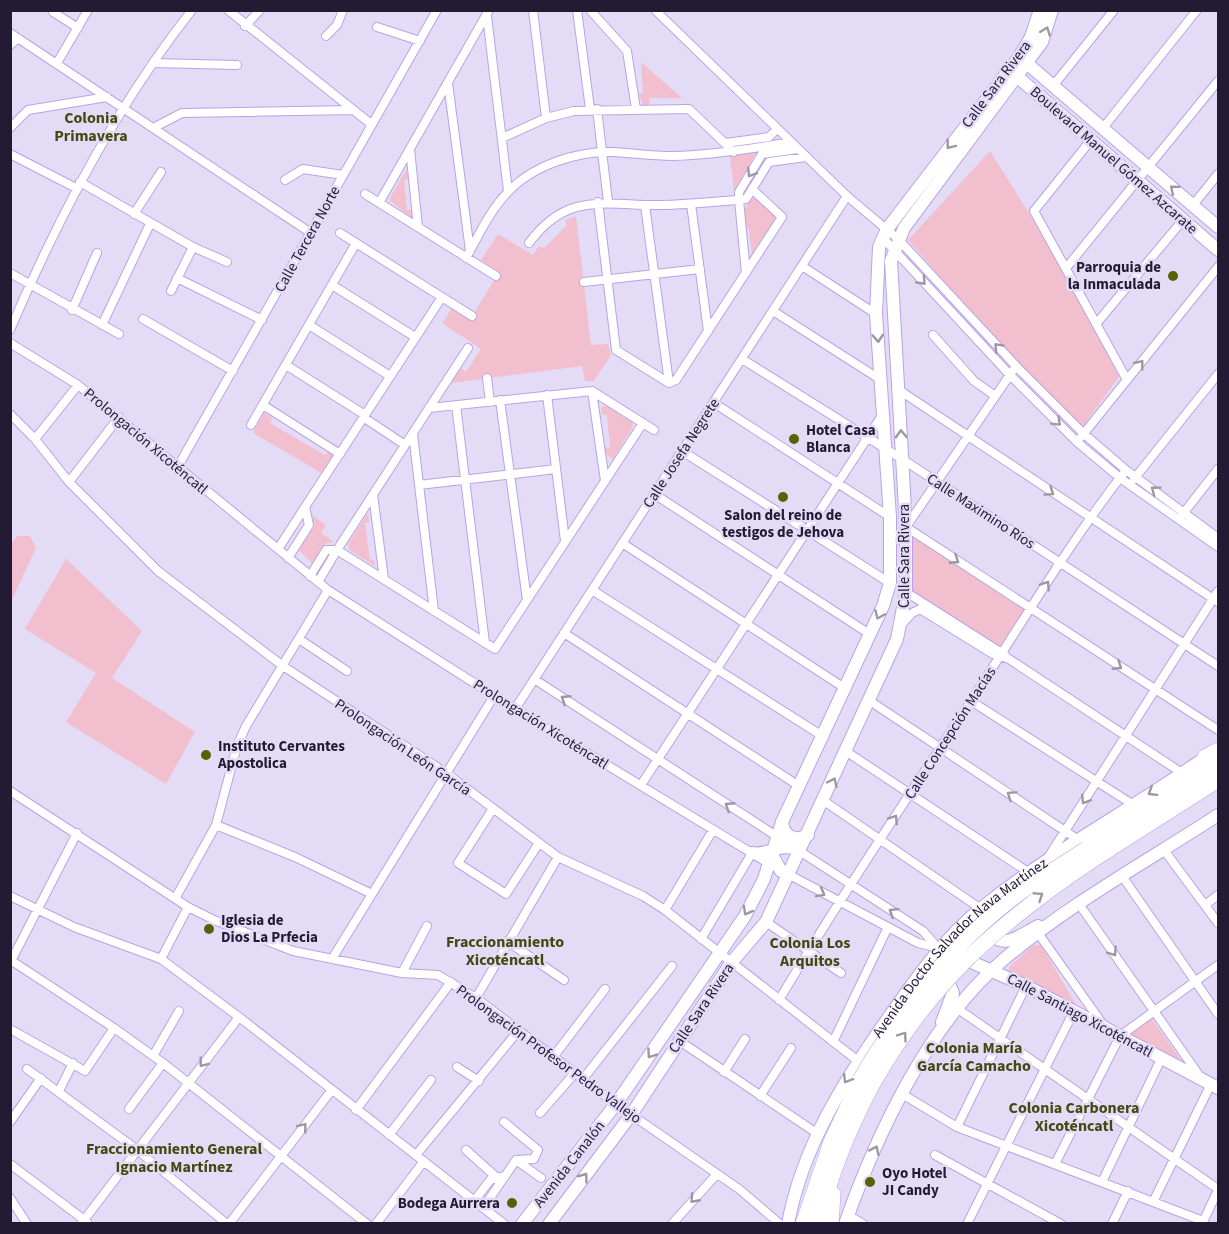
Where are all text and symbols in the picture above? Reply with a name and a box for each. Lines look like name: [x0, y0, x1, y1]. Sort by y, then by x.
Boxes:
one-way arrow: [1039, 26, 1051, 37]
street label: Calle Sara Rivera: [957, 36, 1036, 132]
street label: Boulevard Manuel Gómez Azcarate: [1025, 82, 1202, 239]
district label: Colonia Primavera: [54, 107, 128, 147]
one-way arrow: [946, 139, 957, 150]
one-way arrow: [746, 167, 758, 177]
street label: Calle Tercera Norte: [270, 182, 345, 296]
one-way arrow: [1170, 185, 1181, 196]
place label: Parroquia de la Inmaculada: [1068, 257, 1161, 295]
marker: Parroquia de la Inmaculada: [1166, 269, 1180, 283]
one-way arrow: [915, 274, 926, 285]
one-way arrow: [871, 334, 884, 343]
one-way arrow: [994, 343, 1005, 354]
one-way arrow: [1133, 360, 1144, 371]
street label: Prolongación Xicoténcatl: [79, 383, 212, 500]
street label: Calle Josefa Negrete: [638, 394, 725, 512]
one-way arrow: [1050, 415, 1061, 426]
place label: Hotel Casa Blanca: [806, 420, 876, 458]
one-way arrow: [894, 430, 907, 439]
marker: Hotel Casa Blanca: [787, 432, 801, 446]
street label: Calle Maximino Ríos: [923, 469, 1039, 554]
one-way arrow: [1044, 485, 1055, 496]
one-way arrow: [1151, 486, 1162, 497]
marker: Salon del reino de testigos de Jehova: [776, 490, 790, 504]
street label: Calle Sara Rivera: [894, 504, 915, 608]
place label: Salon del reino de testigos de Jehova: [722, 505, 844, 543]
one-way arrow: [949, 552, 959, 564]
one-way arrow: [1039, 581, 1050, 592]
one-way arrow: [874, 609, 886, 620]
one-way arrow: [1112, 659, 1123, 670]
street label: Calle Concepción Macías: [900, 663, 1001, 804]
street label: Prolongación Xicoténcatl: [469, 674, 613, 775]
street label: Prolongación León García: [330, 694, 475, 801]
one-way arrow: [561, 695, 572, 706]
place label: Instituto Cervantes Apostolica: [217, 736, 345, 774]
marker: Instituto Cervantes Apostolica: [199, 748, 213, 762]
one-way arrow: [825, 777, 837, 788]
one-way arrow: [1148, 784, 1158, 796]
one-way arrow: [1007, 791, 1018, 802]
one-way arrow: [1080, 794, 1092, 804]
one-way arrow: [725, 801, 735, 813]
one-way arrow: [886, 815, 898, 825]
street label: Avenida Doctor Salvador Nava Martínez: [868, 853, 1052, 1042]
one-way arrow: [815, 886, 825, 897]
one-way arrow: [1032, 893, 1043, 904]
one-way arrow: [743, 904, 754, 915]
one-way arrow: [889, 909, 900, 920]
place label: Iglesia de Dios La Prfecia: [221, 910, 318, 948]
marker: Iglesia de Dios La Prfecia: [202, 922, 216, 936]
district label: Fraccionamiento Xicoténcatl: [446, 931, 564, 971]
district label: Colonia Los Arquitos: [770, 932, 850, 972]
one-way arrow: [1106, 945, 1117, 956]
street label: Calle Sara Rivera: [664, 959, 739, 1057]
street label: Calle Santiago Xicoténcatl: [1003, 968, 1156, 1063]
street label: Prolongación Profesor Pedro Vallejo: [452, 980, 646, 1129]
one-way arrow: [896, 1031, 907, 1042]
district label: Colonia María García Camacho: [917, 1037, 1031, 1077]
one-way arrow: [647, 1047, 658, 1058]
one-way arrow: [200, 1056, 211, 1067]
one-way arrow: [842, 1073, 854, 1083]
district label: Colonia Carbonera Xicoténcatl: [1009, 1097, 1139, 1137]
street label: Avenida Canalón: [529, 1116, 610, 1212]
one-way arrow: [295, 1123, 306, 1134]
district label: Fraccionamiento General Ignacio Martínez: [86, 1138, 263, 1178]
one-way arrow: [868, 1146, 880, 1157]
place label: Oyo Hotel JI Candy: [882, 1163, 948, 1201]
one-way arrow: [577, 1173, 588, 1184]
marker: Oyo Hotel JI Candy: [863, 1175, 877, 1189]
one-way arrow: [690, 1192, 701, 1203]
place label: Bodega Aurrera: [398, 1193, 500, 1214]
marker: Bodega Aurrera: [505, 1196, 519, 1210]

